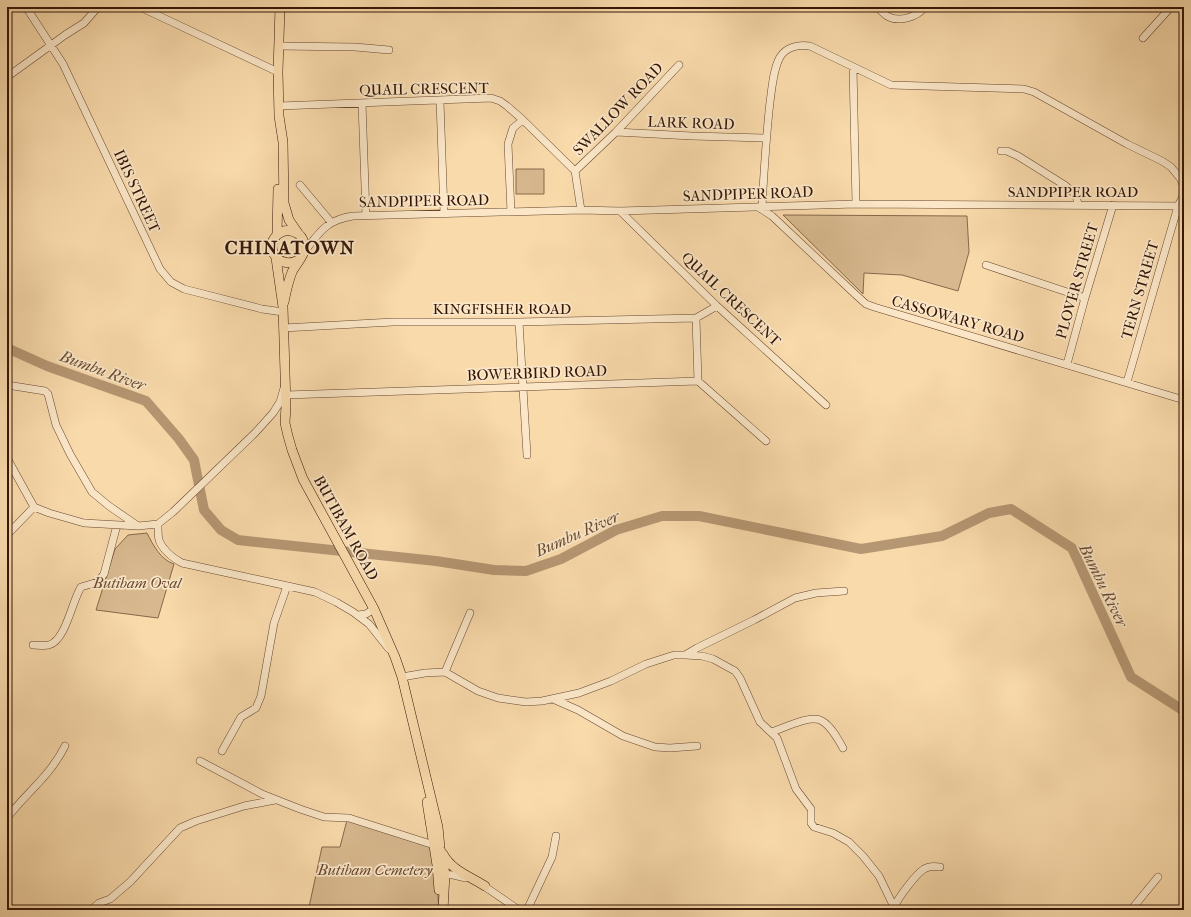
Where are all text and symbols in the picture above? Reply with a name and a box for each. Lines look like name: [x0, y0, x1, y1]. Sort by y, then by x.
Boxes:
street label: SWALLOW ROAD: [569, 59, 667, 159]
street label: QUAIL CRESCENT: [359, 79, 490, 99]
street label: LARK ROAD: [647, 112, 735, 134]
street label: IBIS STREET: [110, 147, 164, 236]
street label: SANDPIPER ROAD: [683, 183, 813, 205]
street label: SANDPIPER ROAD: [1008, 183, 1138, 201]
street label: SANDPIPER ROAD: [359, 191, 489, 211]
street label: PLOVER STREET: [1052, 220, 1102, 341]
district label: CHINATOWN: [225, 237, 355, 259]
street label: TERN STREET: [1117, 238, 1163, 341]
street label: QUAIL CRESCENT: [678, 248, 785, 350]
street label: CASSOWARY ROAD: [890, 291, 1026, 347]
street label: KINGFISHER ROAD: [433, 300, 571, 318]
water label: Bumbu River: [56, 346, 150, 395]
street label: BOWERBIRD ROAD: [467, 362, 607, 384]
street label: BUTIBAM ROAD: [310, 473, 382, 583]
water label: Bumbu River: [531, 506, 624, 561]
water label: Bumbu River: [1075, 540, 1133, 632]
park label: Butibam Oval: [92, 574, 183, 592]
park label: Butibam Cemetery: [317, 861, 433, 879]

